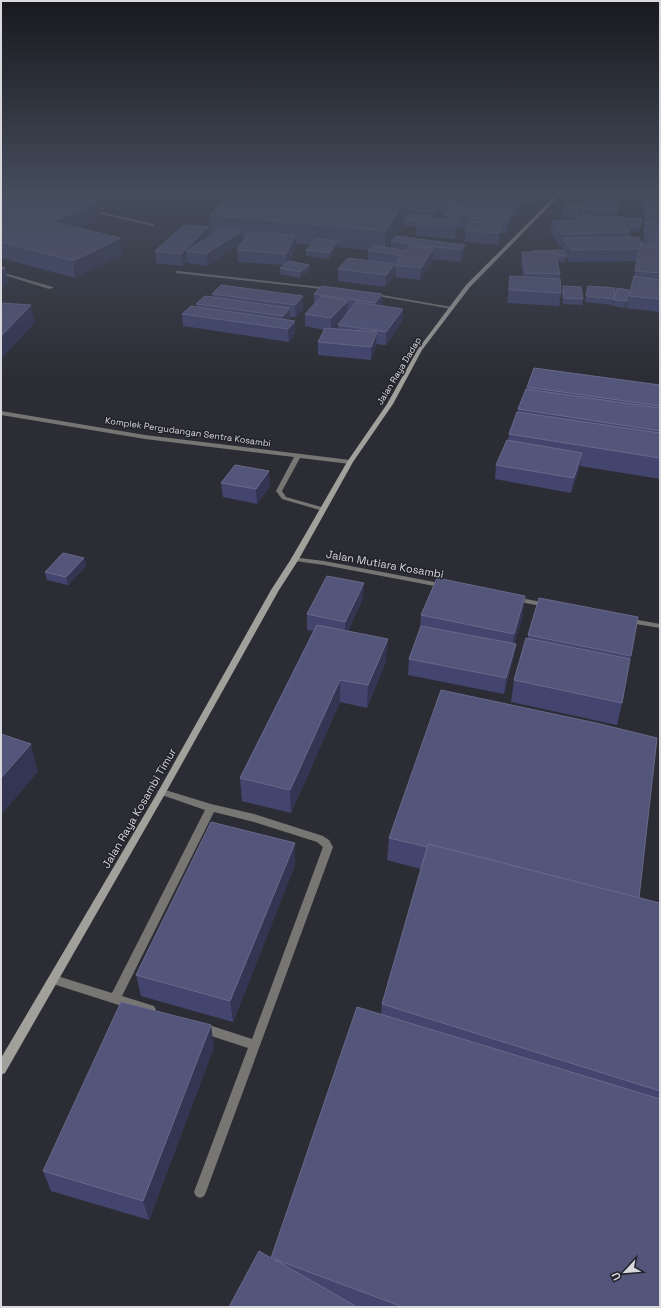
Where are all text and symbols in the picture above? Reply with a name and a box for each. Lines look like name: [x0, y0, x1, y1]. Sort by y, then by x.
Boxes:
street label: Jalan Raya Dadap: [374, 335, 424, 407]
street label: Komplek Pergudangan Sentra Kosambi: [104, 414, 272, 450]
street label: Jalan Mutiara Kosambi: [325, 547, 445, 581]
street label: Jalan Raya Kosambi Timur: [99, 745, 179, 871]
north arrow: [605, 1252, 645, 1292]
text: U: [608, 1270, 624, 1283]

